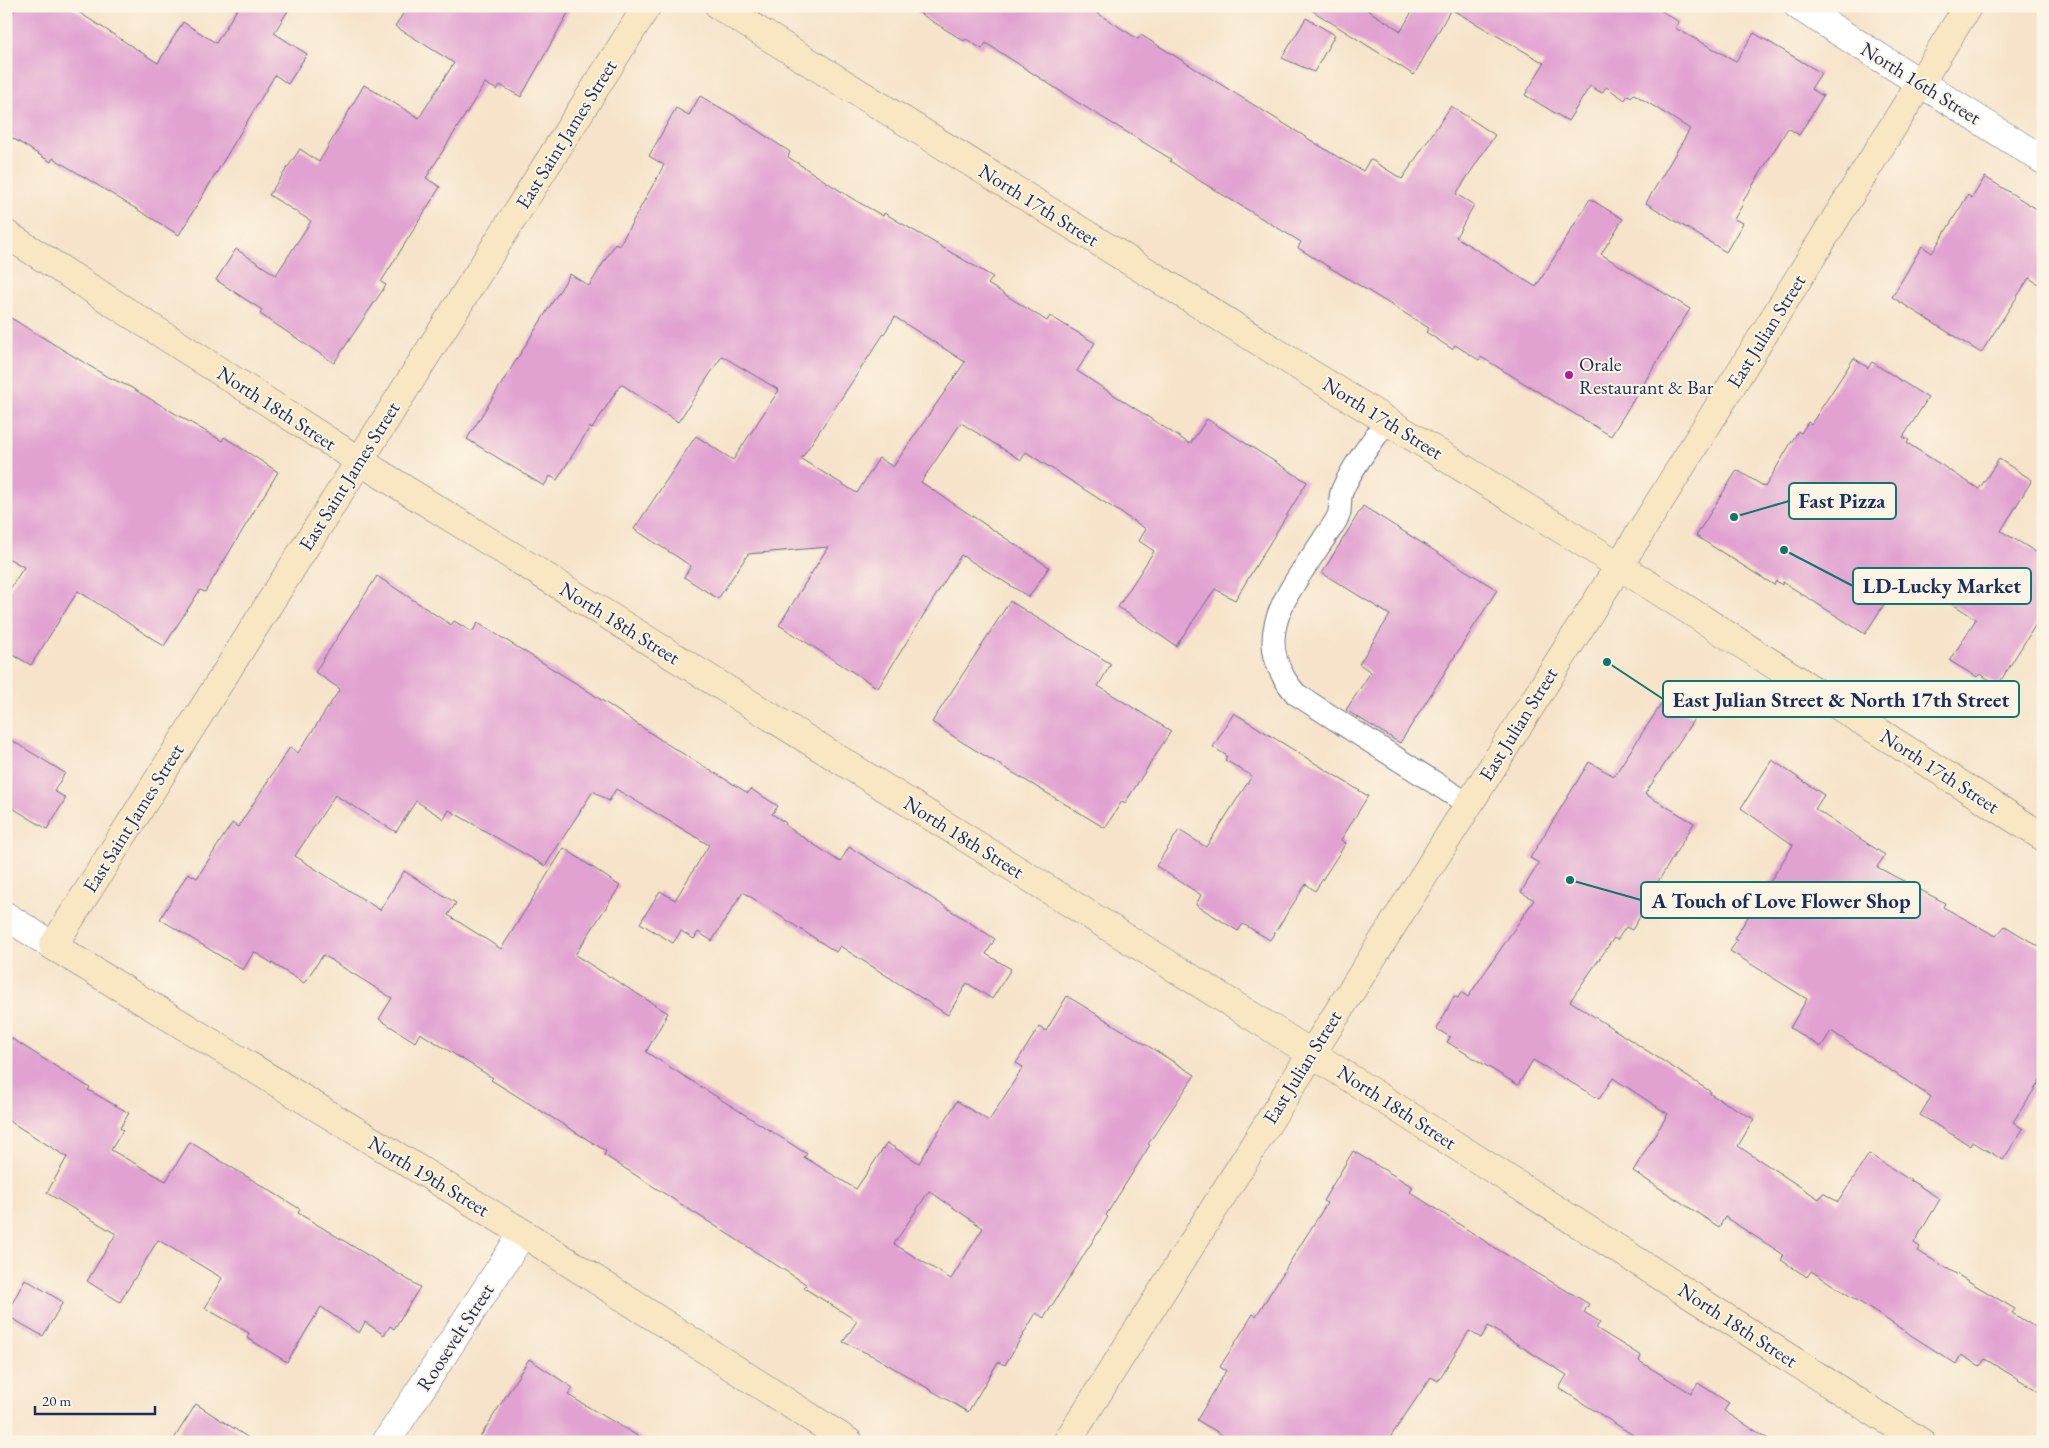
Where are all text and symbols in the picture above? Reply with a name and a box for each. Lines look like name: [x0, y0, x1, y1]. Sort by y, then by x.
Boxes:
street label: North 16th Street: [1856, 36, 1986, 131]
street label: East Saint James Street: [510, 54, 623, 213]
street label: North 17th Street: [974, 158, 1104, 253]
street label: East Julian Street: [1721, 269, 1812, 393]
place label: Orale Restaurant & Bar: [1579, 351, 1714, 400]
street label: North 18th Street: [213, 360, 342, 457]
marker: Orale Restaurant & Bar: [1563, 369, 1575, 381]
street label: North 17th Street: [1318, 371, 1448, 466]
street label: East Saint James Street: [293, 396, 406, 555]
callout: Fast Pizza: [1789, 483, 1896, 519]
text: Fast Pizza: [1798, 487, 1886, 514]
callout: LD-Lucky Market: [1853, 568, 2031, 604]
text: LD-Lucky Market: [1863, 572, 2021, 599]
street label: North 18th Street: [555, 576, 685, 671]
street label: East Julian Street: [1473, 662, 1564, 786]
callout: East Julian Street & North 17th Street: [1663, 681, 2019, 717]
text: East Julian Street & North 17th Street: [1673, 686, 2009, 713]
street label: North 17th Street: [1876, 723, 2005, 820]
street label: East Saint James Street: [77, 738, 190, 897]
street label: North 18th Street: [899, 790, 1029, 885]
callout: A Touch of Love Flower Shop: [1641, 882, 1920, 918]
text: A Touch of Love Flower Shop: [1651, 887, 1911, 914]
street label: East Julian Street: [1257, 1005, 1348, 1129]
street label: North 18th Street: [1333, 1059, 1462, 1156]
street label: North 19th Street: [364, 1130, 495, 1223]
street label: North 18th Street: [1674, 1277, 1803, 1374]
street label: Roosevelt Street: [410, 1278, 500, 1396]
scale bar: [35, 1383, 155, 1415]
text: 20 m: [42, 1391, 71, 1410]

